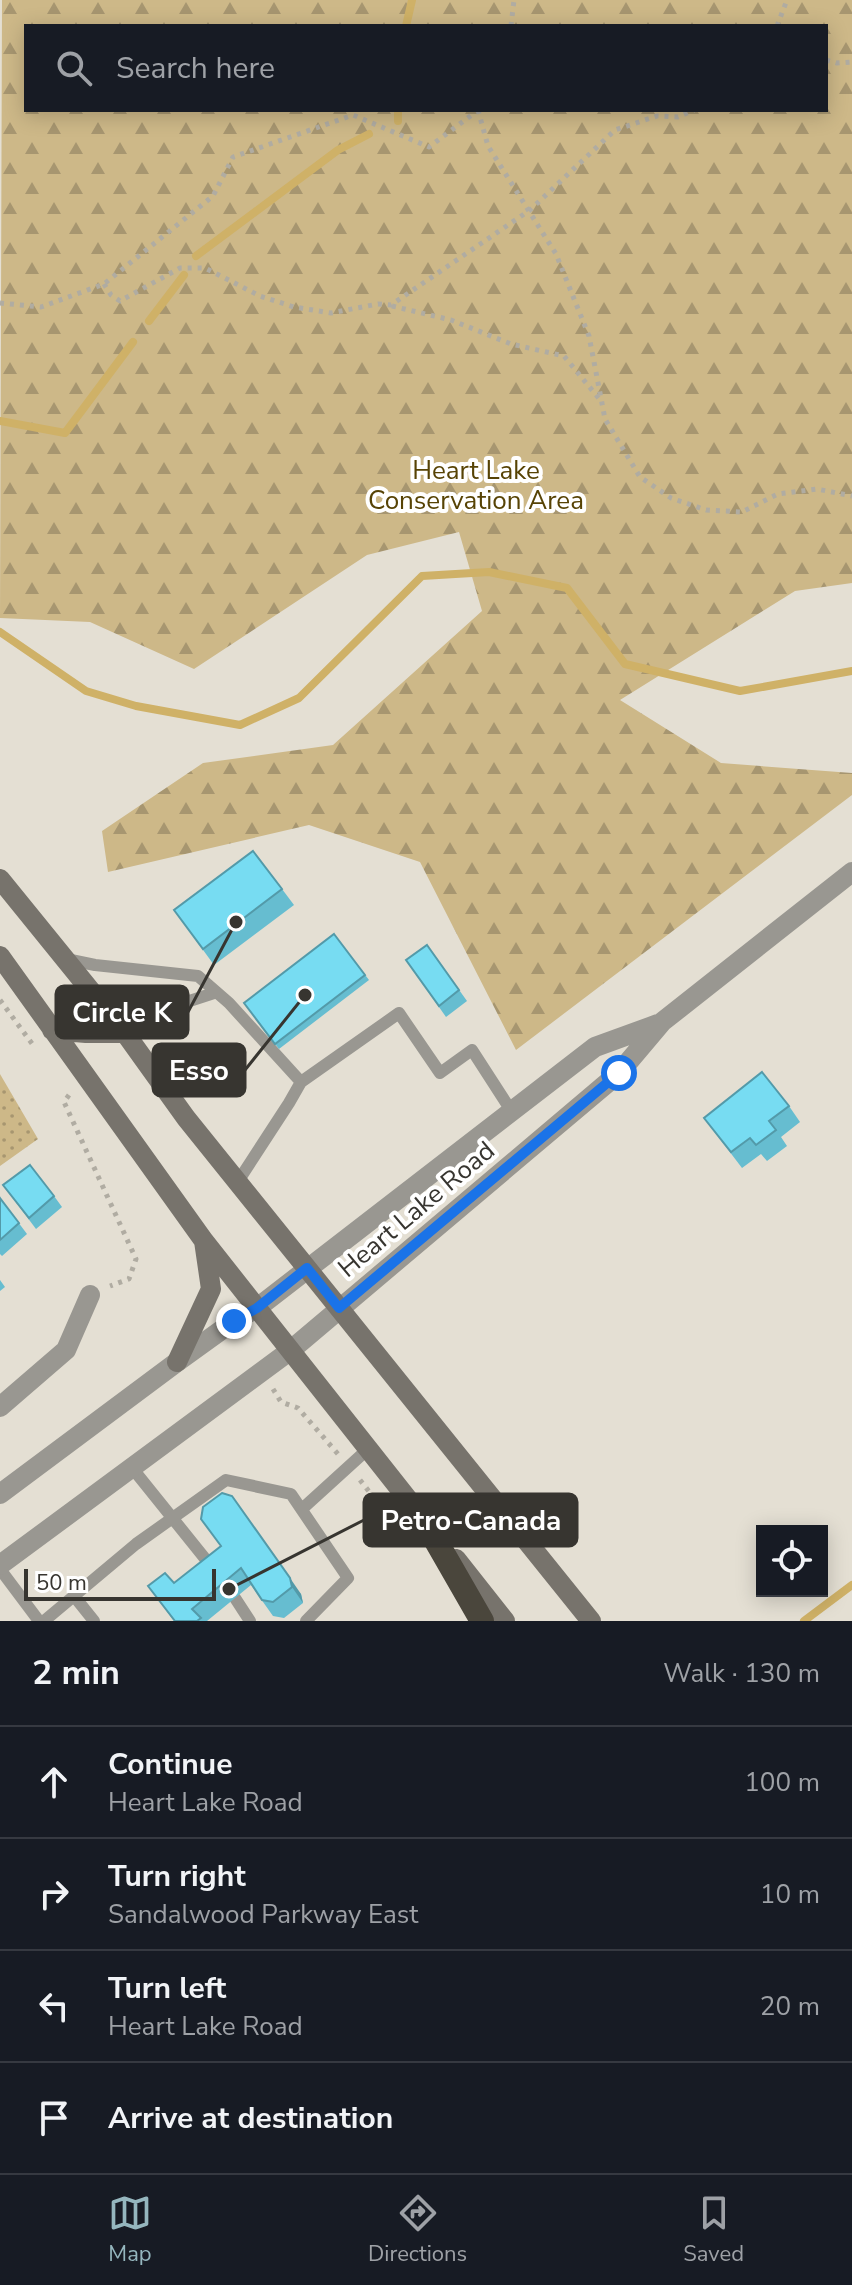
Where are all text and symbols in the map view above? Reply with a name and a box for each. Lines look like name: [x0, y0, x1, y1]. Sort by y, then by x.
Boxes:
search box: [24, 24, 828, 112]
icon: search: [52, 46, 96, 90]
text: Search here: [116, 48, 275, 89]
park label: Heart Lake Conservation Area: [368, 453, 584, 518]
callout: Circle K: [56, 986, 188, 1038]
text: Circle K: [72, 994, 174, 1032]
callout: Esso: [153, 1044, 245, 1096]
text: Esso: [169, 1052, 229, 1090]
route start: [601, 1055, 637, 1091]
street label: Heart Lake Road: [330, 1133, 502, 1285]
route end: [216, 1303, 252, 1339]
callout: Petro-Canada: [364, 1494, 577, 1546]
text: Petro-Canada: [381, 1502, 561, 1540]
map controls: [756, 1525, 828, 1597]
button: locate: [756, 1525, 828, 1597]
scale bar: [24, 1565, 216, 1601]
text: 50 m: [36, 1568, 87, 1598]
text: 2 min: [32, 1650, 120, 1696]
text: Walk · 130 m: [663, 1656, 820, 1691]
text: Continue: [108, 1744, 233, 1785]
icon: ahead: [32, 1760, 76, 1804]
text: 100 m: [744, 1765, 820, 1800]
text: Heart Lake Road: [108, 1785, 303, 1820]
text: Turn right: [108, 1856, 246, 1897]
icon: right: [32, 1872, 76, 1916]
text: 10 m: [760, 1877, 820, 1912]
text: Sandalwood Parkway East: [108, 1897, 418, 1932]
text: Turn left: [108, 1968, 226, 2009]
icon: left: [32, 1984, 76, 2028]
text: 20 m: [760, 1989, 820, 2024]
text: Heart Lake Road: [108, 2009, 303, 2044]
icon: arrive: [32, 2096, 76, 2140]
text: Arrive at destination: [108, 2098, 393, 2139]
tab: Map: [108, 2191, 152, 2269]
tab: Directions: [368, 2191, 467, 2269]
tab: Saved: [683, 2191, 744, 2269]

